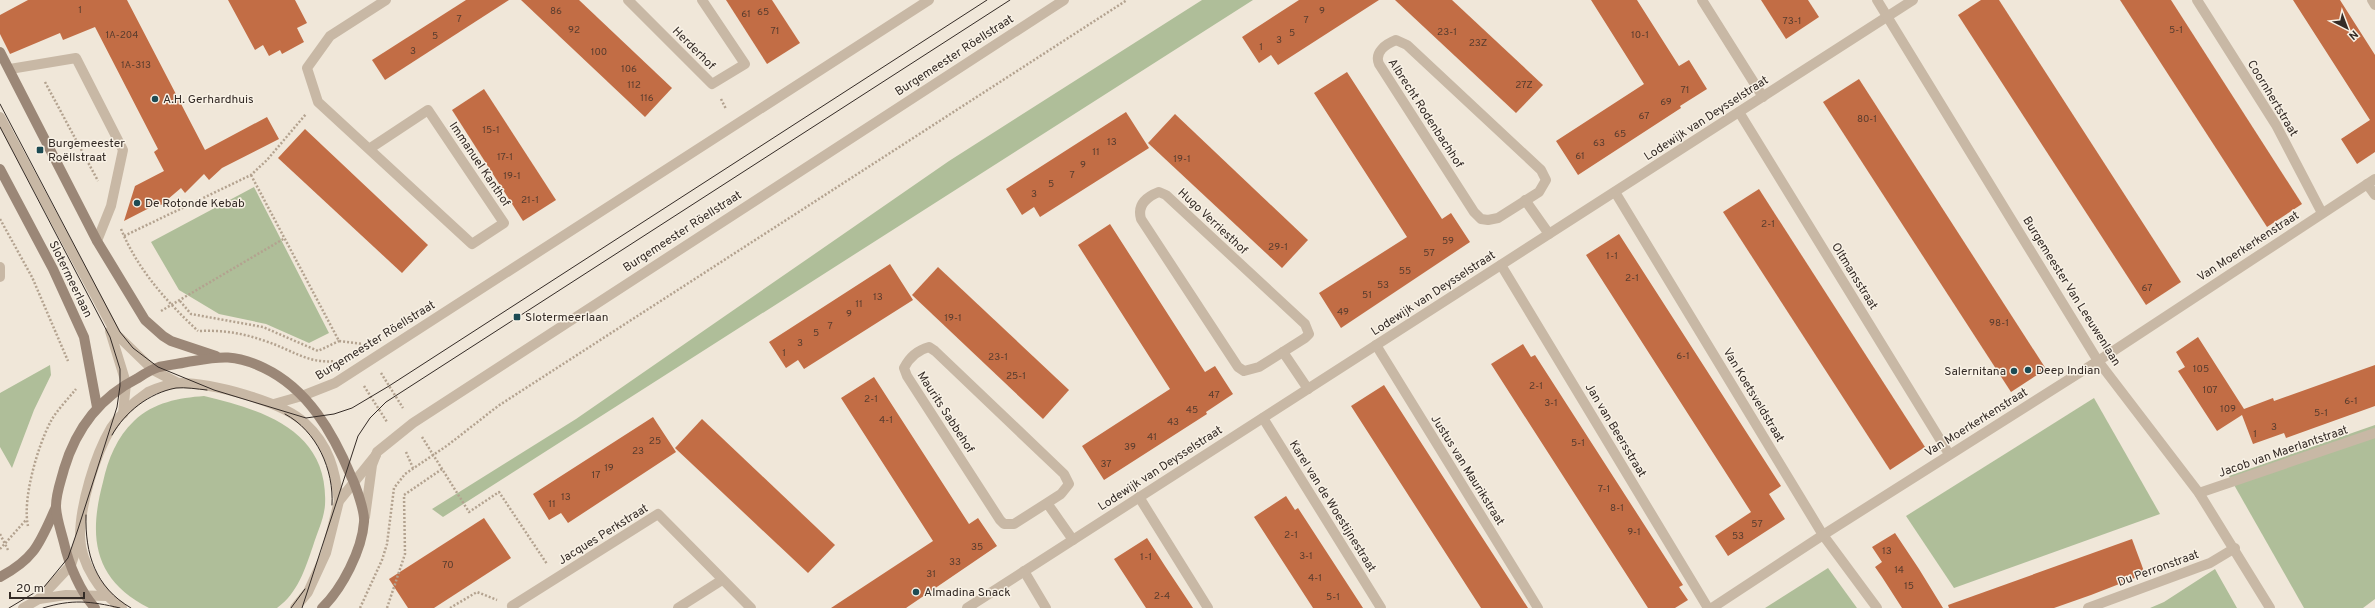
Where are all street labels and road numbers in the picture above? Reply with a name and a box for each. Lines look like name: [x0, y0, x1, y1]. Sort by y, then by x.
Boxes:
street label: Burgemeester Röellstraat: [892, 11, 1017, 100]
street label: Herderhof: [668, 24, 718, 74]
street label: Albrecht Rodenbachhof: [1384, 56, 1467, 171]
street label: Coornhertstraat: [2243, 57, 2301, 140]
street label: Lodewijk van Deysselstraat: [1641, 73, 1772, 165]
street label: Immanuel Kanthof: [445, 119, 513, 210]
street label: Hugo Verriesthof: [1174, 185, 1251, 258]
street label: Burgemeester Röellstraat: [620, 187, 745, 276]
street label: Van Moerkerkenstraat: [2195, 208, 2303, 286]
street label: Burgemeester Van Leeuwenlaan: [2018, 214, 2124, 369]
street label: Slotermeerlaan: [45, 238, 96, 320]
street label: Oltmansstraat: [1827, 240, 1881, 313]
street label: Lodewijk van Deysselstraat: [1368, 248, 1499, 340]
street label: Burgemeester Röellstraat: [313, 297, 438, 384]
street label: Van Koetsveldstraat: [1719, 345, 1788, 446]
street label: Maurits Sabbehof: [913, 369, 978, 456]
street label: Jan van Beersstraat: [1581, 381, 1650, 480]
street label: Van Moerkerkenstraat: [1922, 385, 2031, 461]
street label: Justus van Maurikstraat: [1427, 412, 1508, 529]
street label: Jacob van Maerlantstraat: [2216, 422, 2350, 482]
street label: Lodewijk van Deysselstraat: [1095, 423, 1226, 515]
street label: Karel van de Woestijnestraat: [1285, 438, 1379, 575]
street label: Jacques Perkstraat: [555, 501, 652, 569]
street label: Du Perronstraat: [2116, 547, 2201, 591]

